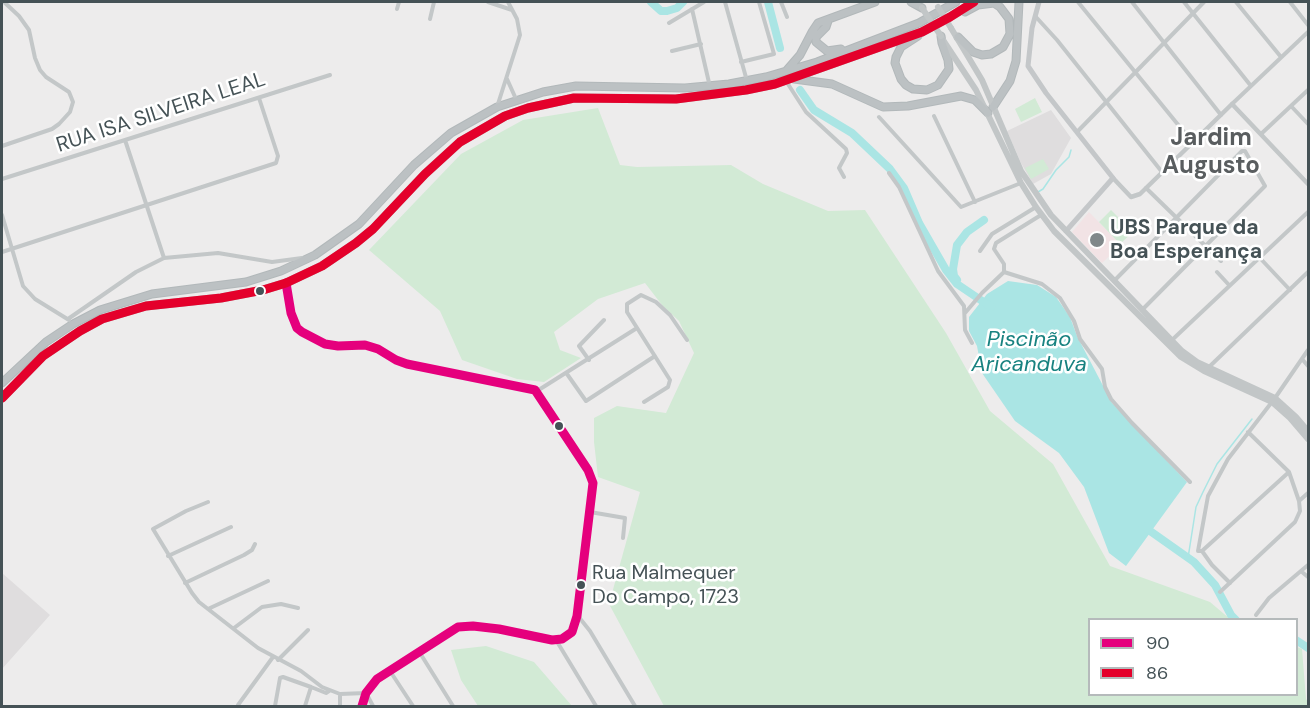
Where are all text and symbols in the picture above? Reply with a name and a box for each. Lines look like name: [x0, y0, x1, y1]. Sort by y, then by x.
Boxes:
street label: RUA ISA SILVEIRA LEAL: [53, 67, 269, 159]
district label: Jardim Augusto: [1162, 125, 1260, 181]
place label: UBS Parque da Boa Esperança: [1110, 215, 1262, 265]
marker: UBS Parque da Boa Esperança: [1088, 231, 1106, 249]
unlabelled marker: [254, 285, 266, 297]
water label: Piscinão Aricanduva: [971, 327, 1087, 378]
unlabelled marker: [553, 420, 565, 432]
place label: Rua Malmequer Do Campo, 1723: [592, 562, 739, 609]
marker: Rua Malmequer Do Campo, 1723: [575, 579, 587, 591]
legend: [1088, 618, 1298, 696]
text: 90: [1146, 631, 1170, 655]
text: 86: [1146, 661, 1168, 685]

